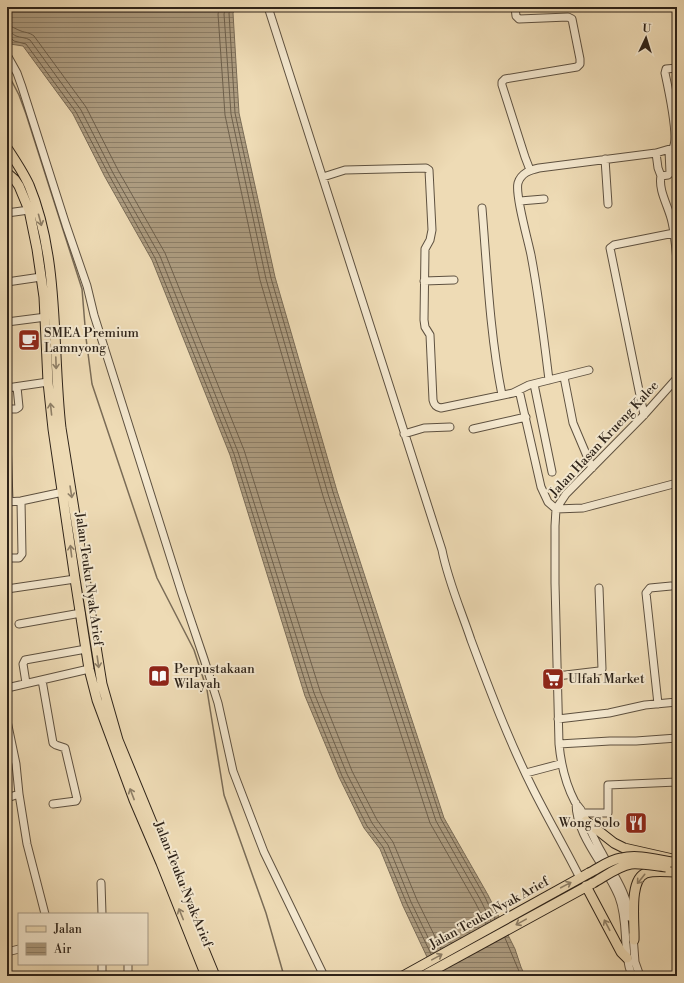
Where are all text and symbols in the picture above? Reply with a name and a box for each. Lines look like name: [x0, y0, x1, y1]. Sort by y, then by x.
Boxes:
north arrow: [626, 18, 666, 58]
text: U: [642, 22, 652, 36]
one-way arrow: [37, 213, 44, 226]
place label: SMEA Premium Lamnyong: [44, 325, 140, 356]
cafe icon: SMEA Premium Lamnyong: [16, 327, 42, 353]
one-way arrow: [52, 356, 60, 369]
street label: Jalan Hasan Krueng Kalee: [545, 377, 662, 501]
one-way arrow: [47, 403, 55, 416]
one-way arrow: [67, 485, 75, 498]
street label: Jalan Teuku Nyak Arief: [72, 510, 106, 648]
one-way arrow: [67, 545, 75, 558]
one-way arrow: [94, 655, 102, 668]
place label: Perpustakaan Wilayah: [173, 661, 255, 692]
library icon: Perpustakaan Wilayah: [146, 663, 172, 689]
supermarket icon: Ulfah Market: [540, 666, 566, 692]
place label: Ulfah Market: [568, 671, 645, 687]
one-way arrow: [127, 788, 135, 800]
restaurant icon: Wong Solo: [623, 810, 649, 836]
place label: Wong Solo: [558, 815, 620, 831]
street label: Jalan Teuku Nyak Arief: [150, 818, 216, 951]
street label: Jalan Teuku Nyak Arief: [425, 873, 553, 953]
one-way arrow: [637, 873, 645, 884]
one-way arrow: [560, 881, 572, 889]
one-way arrow: [177, 908, 184, 920]
legend: [18, 913, 148, 965]
one-way arrow: [515, 919, 527, 926]
one-way arrow: [602, 919, 610, 931]
text: Jalan: [53, 922, 82, 937]
text: Air: [53, 942, 71, 957]
one-way arrow: [431, 953, 443, 960]

